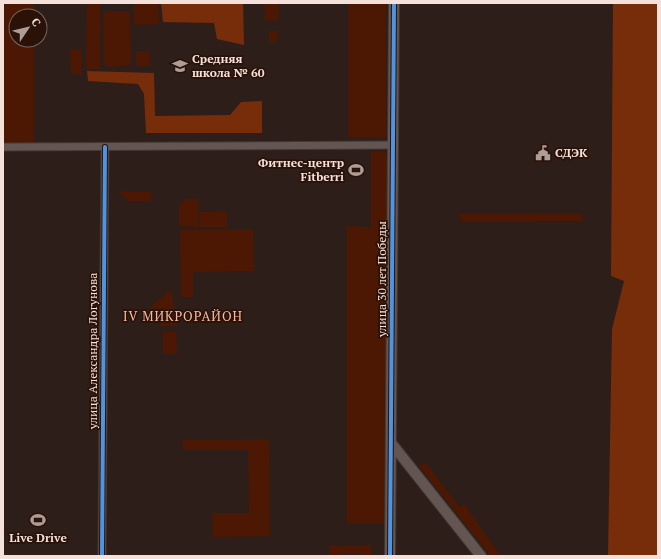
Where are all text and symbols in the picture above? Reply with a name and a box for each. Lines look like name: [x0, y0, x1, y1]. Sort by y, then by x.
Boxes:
north arrow: [8, 8, 48, 48]
text: С: [28, 15, 44, 29]
place label: Средняя школа № 60: [192, 51, 265, 80]
school or university icon: Средняя школа № 60: [171, 57, 189, 75]
public building icon: СДЭК: [534, 144, 552, 162]
place label: СДЭК: [555, 145, 588, 160]
place label: Фитнес-центр Fitberri: [258, 155, 344, 184]
sports icon: Фитнес-центр Fitberri: [347, 161, 365, 179]
street label: улица 30 лет Победы: [374, 221, 389, 338]
street label: улица Александра Логунова: [85, 273, 100, 430]
district label: IV МИКРОРАЙОН: [123, 307, 243, 325]
sports icon: Live Drive: [29, 511, 47, 529]
place label: Live Drive: [9, 530, 67, 545]

